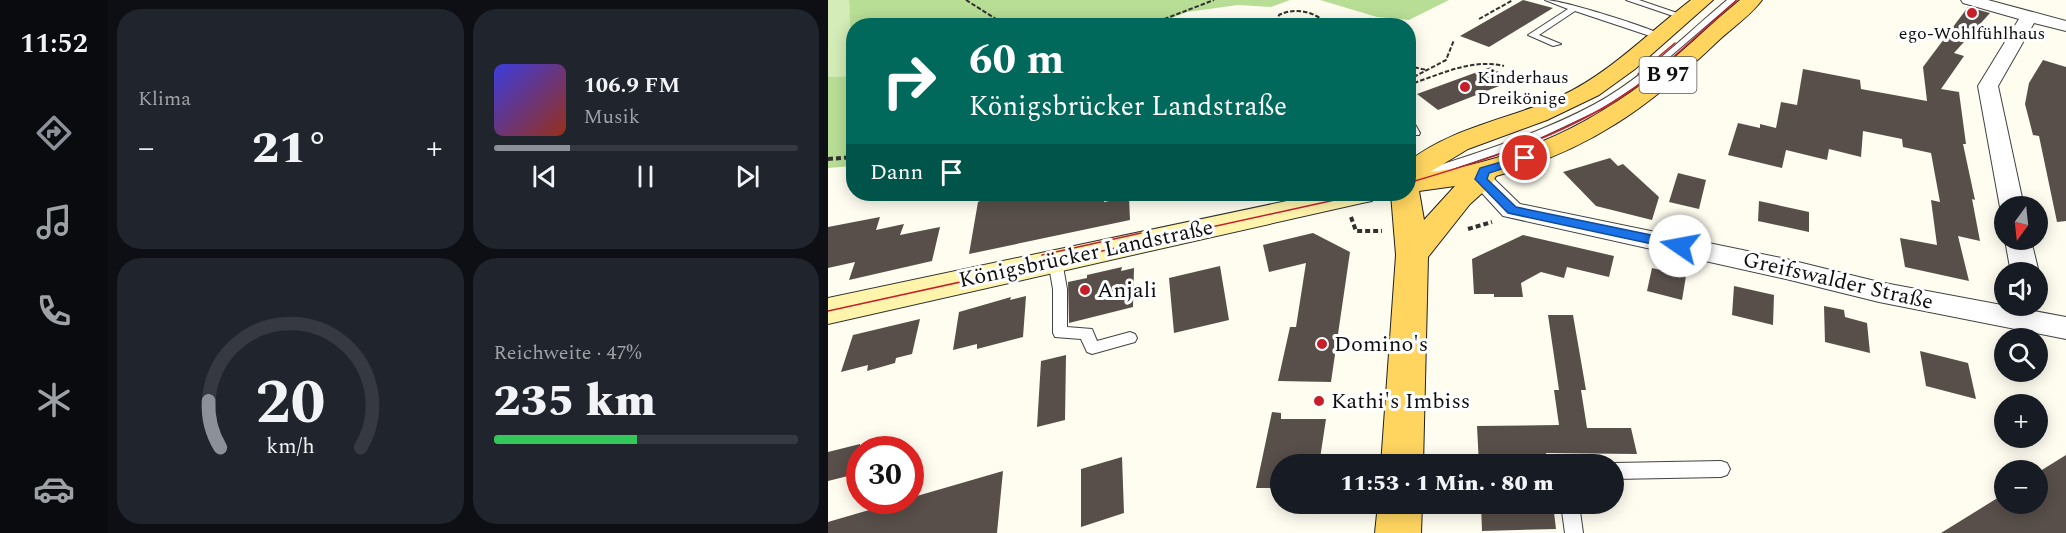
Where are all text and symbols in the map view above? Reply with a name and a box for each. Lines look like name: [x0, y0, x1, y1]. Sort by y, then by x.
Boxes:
marker: ego-Wohlfühlhaus: [1965, 6, 1979, 20]
place label: ego-Wohlfühlhaus: [1899, 20, 2045, 47]
text: 11:52: [20, 23, 88, 65]
text: 60 m: [969, 29, 1064, 92]
icon: right: [870, 42, 948, 120]
road number: B 97: [1640, 57, 1696, 93]
place label: Kinderhaus Dreikönige: [1477, 64, 1569, 112]
text: 106.9 FM: [584, 69, 680, 102]
marker: Kinderhaus Dreikönige: [1458, 80, 1472, 94]
text: Klima: [138, 84, 191, 114]
text: Königsbrücker Landstraße: [969, 86, 1287, 128]
text: Musik: [584, 102, 640, 132]
icon: directions: [33, 112, 75, 154]
text: 21°: [252, 114, 329, 183]
text: −: [138, 123, 155, 173]
text: +: [426, 123, 442, 173]
pin: [1499, 132, 1550, 183]
icon: arrive: [1508, 141, 1541, 174]
text: Dann: [870, 156, 923, 189]
icon: arrive: [935, 156, 968, 189]
icon: previous: [528, 160, 561, 193]
icon: pause: [629, 160, 662, 193]
icon: next: [731, 160, 764, 193]
north arrow: [1994, 196, 2048, 250]
map controls: [1994, 196, 2048, 514]
icon: music: [33, 201, 75, 243]
street label: Königsbrücker Landstraße: [956, 211, 1216, 297]
position arrow: [1648, 214, 1712, 278]
street label: Greifswalder Straße: [1739, 243, 1937, 319]
button: sound: [1994, 262, 2048, 316]
place label: Anjali: [1097, 274, 1157, 307]
marker: Anjali: [1078, 283, 1092, 297]
icon: phone: [33, 290, 75, 332]
place label: Domino's: [1334, 328, 1428, 361]
button: search: [1994, 328, 2048, 382]
marker: Domino's: [1315, 337, 1329, 351]
text: Reichweite · 47%: [494, 338, 641, 368]
text: 20: [255, 356, 325, 451]
text: 235 km: [494, 367, 656, 436]
icon: climate: [33, 379, 75, 421]
place label: Kathi's Imbiss: [1331, 385, 1470, 418]
marker: Kathi's Imbiss: [1312, 394, 1326, 408]
button: +: [1994, 394, 2048, 448]
text: km/h: [266, 430, 314, 463]
speed limit sign: 30: [846, 436, 924, 514]
button: −: [1994, 460, 2048, 514]
text: 11:53 · 1 Min. · 80 m: [1340, 467, 1554, 500]
icon: car: [33, 468, 75, 510]

